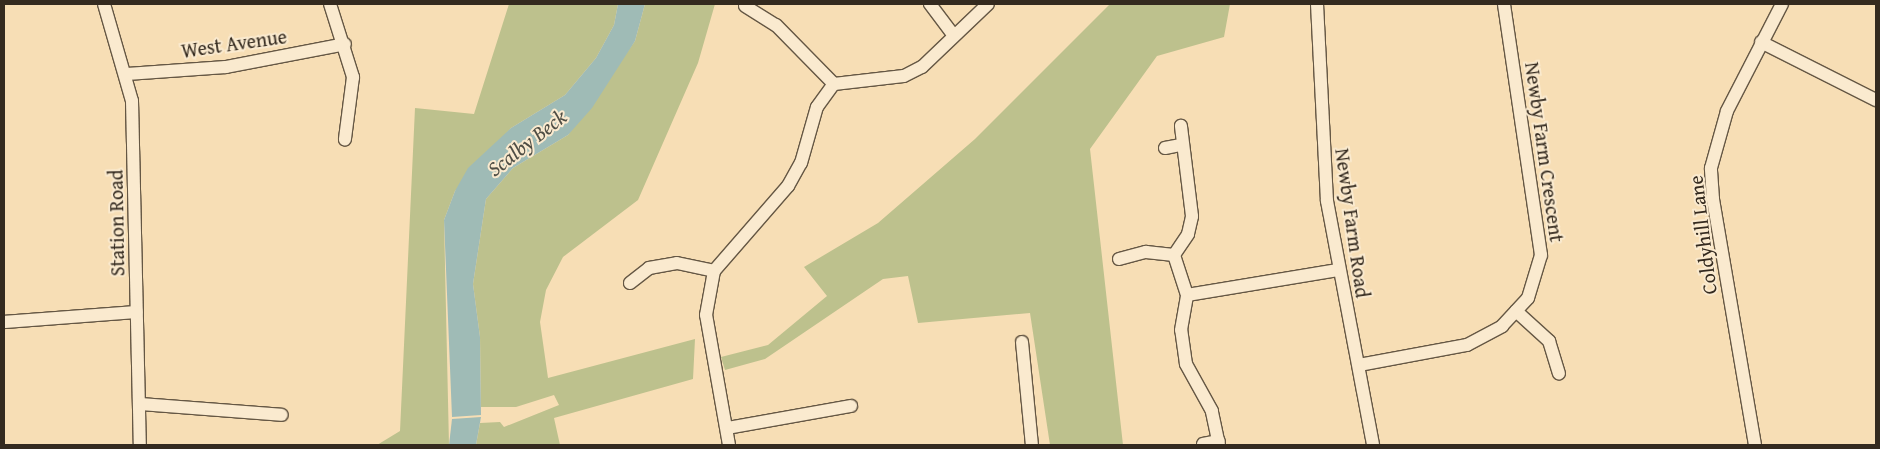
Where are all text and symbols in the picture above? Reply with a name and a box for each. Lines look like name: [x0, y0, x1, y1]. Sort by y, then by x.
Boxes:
street label: West Avenue: [180, 24, 288, 62]
street label: Newby Farm Crescent: [1520, 60, 1570, 244]
water label: Scalby Beck: [482, 104, 572, 182]
street label: Newby Farm Road: [1331, 147, 1375, 299]
street label: Station Road: [103, 169, 129, 277]
street label: Coldyhill Lane: [1683, 174, 1721, 296]

